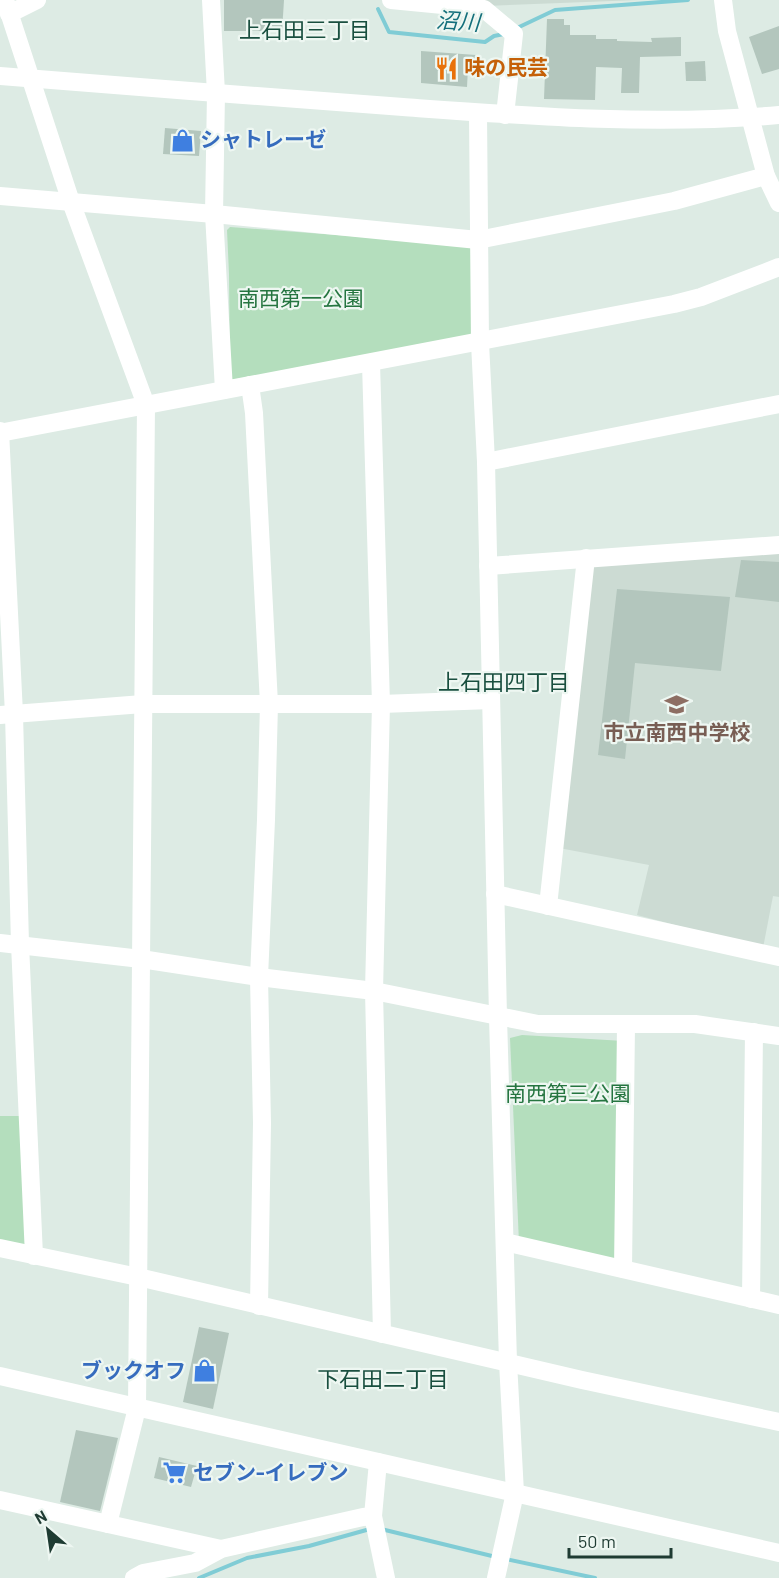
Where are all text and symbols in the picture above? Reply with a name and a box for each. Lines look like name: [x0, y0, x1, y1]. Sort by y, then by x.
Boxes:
water label: 沼川: [435, 5, 483, 35]
district label: 上石田三丁目: [239, 16, 371, 42]
place label: 味の民芸: [464, 54, 548, 79]
restaurant icon: 味の民芸: [433, 55, 459, 81]
place label: シャトレーゼ: [200, 126, 326, 151]
shop icon: シャトレーゼ: [169, 127, 195, 153]
park label: 南西第一公園: [238, 285, 364, 310]
district label: 上石田四丁目: [438, 668, 570, 694]
school or university icon: 市立南西中学校: [664, 692, 690, 718]
place label: 市立南西中学校: [604, 719, 751, 744]
park label: 南西第三公園: [505, 1080, 631, 1105]
place label: ブックオフ: [81, 1357, 186, 1382]
shop icon: ブックオフ: [191, 1358, 217, 1384]
district label: 下石田二丁目: [317, 1365, 449, 1391]
place label: セブン-イレブン: [193, 1459, 349, 1484]
supermarket icon: セブン-イレブン: [162, 1460, 188, 1486]
north arrow: [18, 1500, 78, 1560]
text: N: [31, 1506, 50, 1527]
scale bar: [569, 1521, 671, 1559]
text: 50 m: [578, 1530, 616, 1552]

